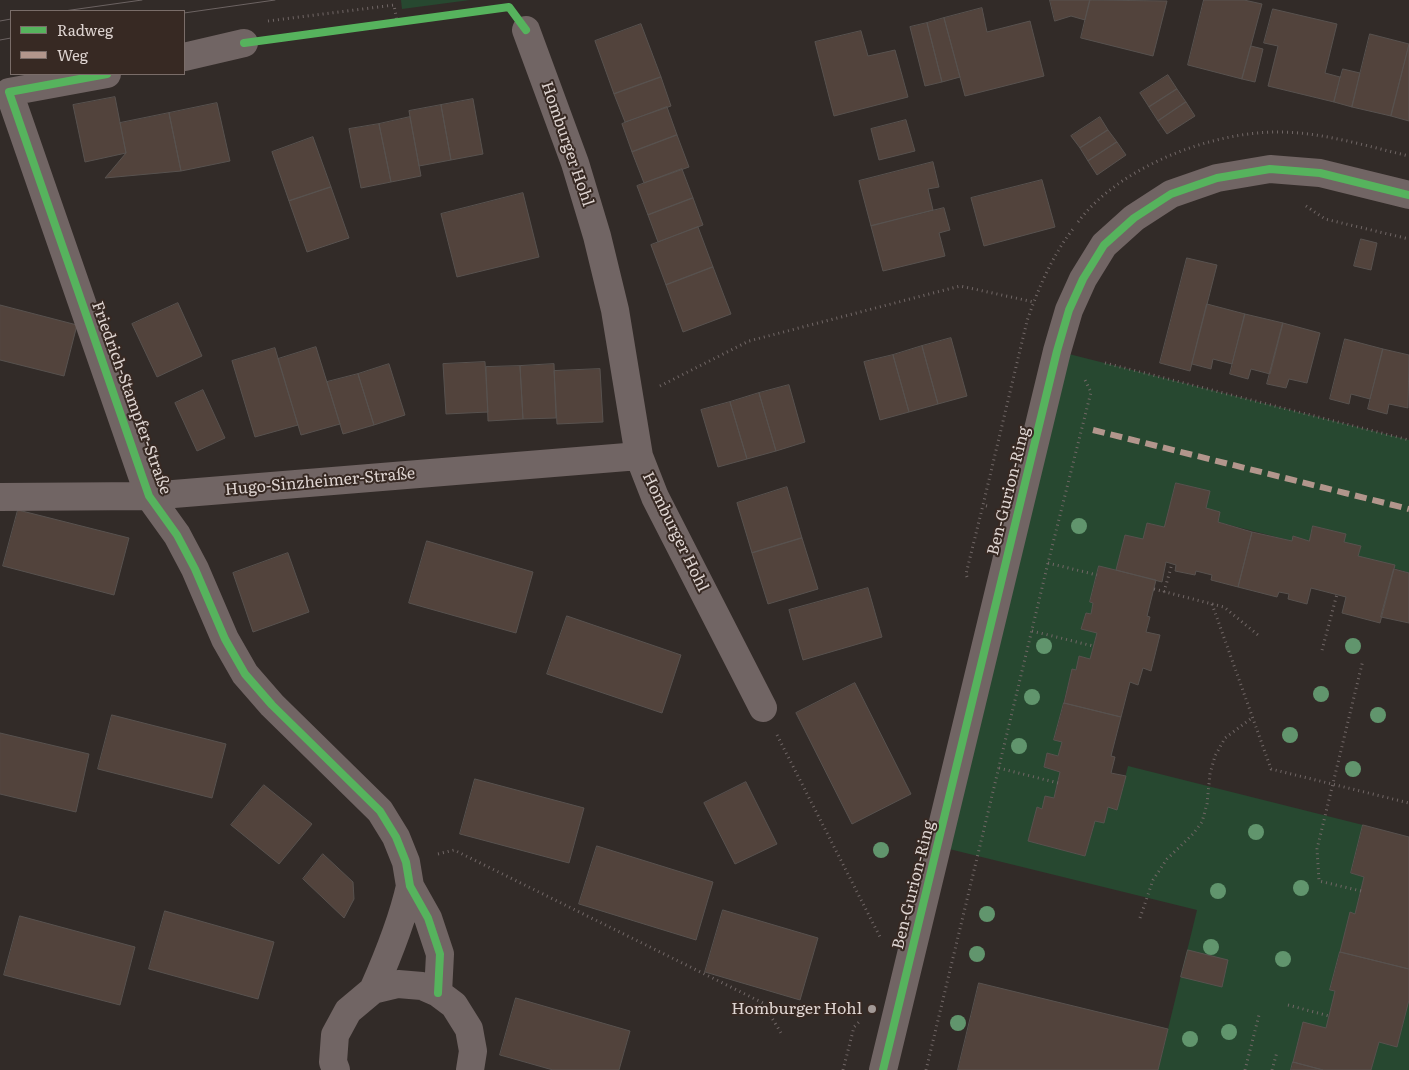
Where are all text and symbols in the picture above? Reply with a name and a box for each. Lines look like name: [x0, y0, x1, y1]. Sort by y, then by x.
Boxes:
legend: [10, 10, 185, 75]
text: Radweg: [57, 18, 113, 41]
text: Weg: [57, 43, 88, 66]
street label: Homburger Hohl: [537, 79, 597, 209]
street label: Friedrich-Stampfer-Straße: [87, 299, 175, 497]
street label: Ben-Gurion-Ring: [984, 425, 1034, 557]
street label: Hugo-Sinzheimer-Straße: [224, 464, 416, 500]
street label: Homburger Hohl: [638, 469, 712, 595]
street label: Ben-Gurion-Ring: [889, 819, 939, 951]
place label: Homburger Hohl: [731, 999, 862, 1019]
marker: Homburger Hohl: [866, 1003, 878, 1015]

